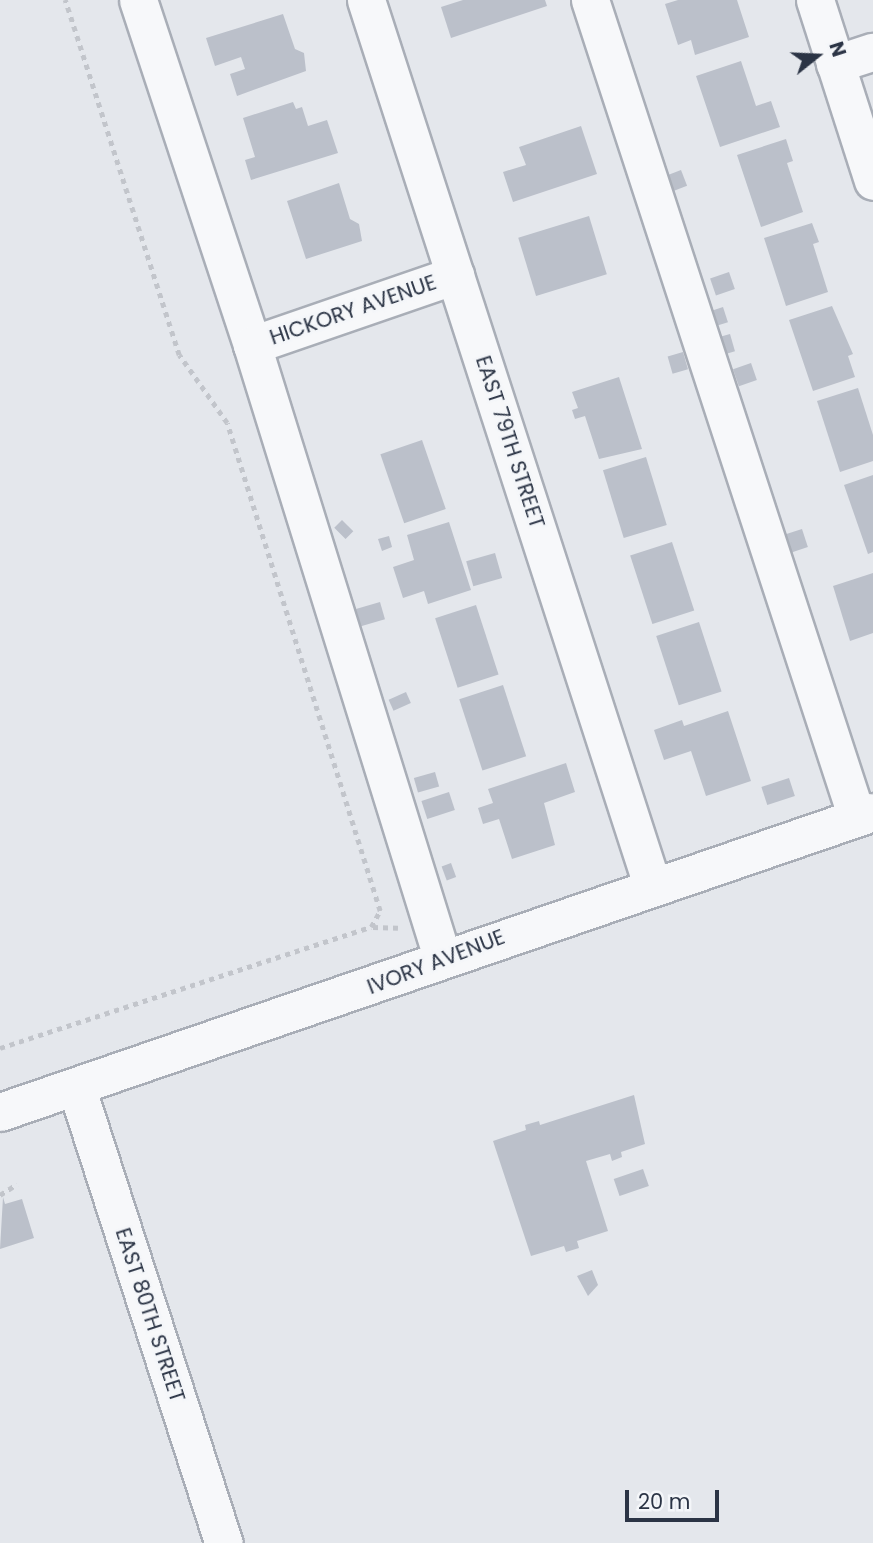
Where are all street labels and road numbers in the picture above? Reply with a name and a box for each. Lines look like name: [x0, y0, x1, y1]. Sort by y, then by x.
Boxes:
street label: HICKORY AVENUE: [266, 270, 440, 350]
street label: EAST 79TH STREET: [470, 353, 550, 531]
street label: IVORY AVENUE: [364, 924, 508, 1000]
street label: EAST 80TH STREET: [110, 1225, 190, 1405]

